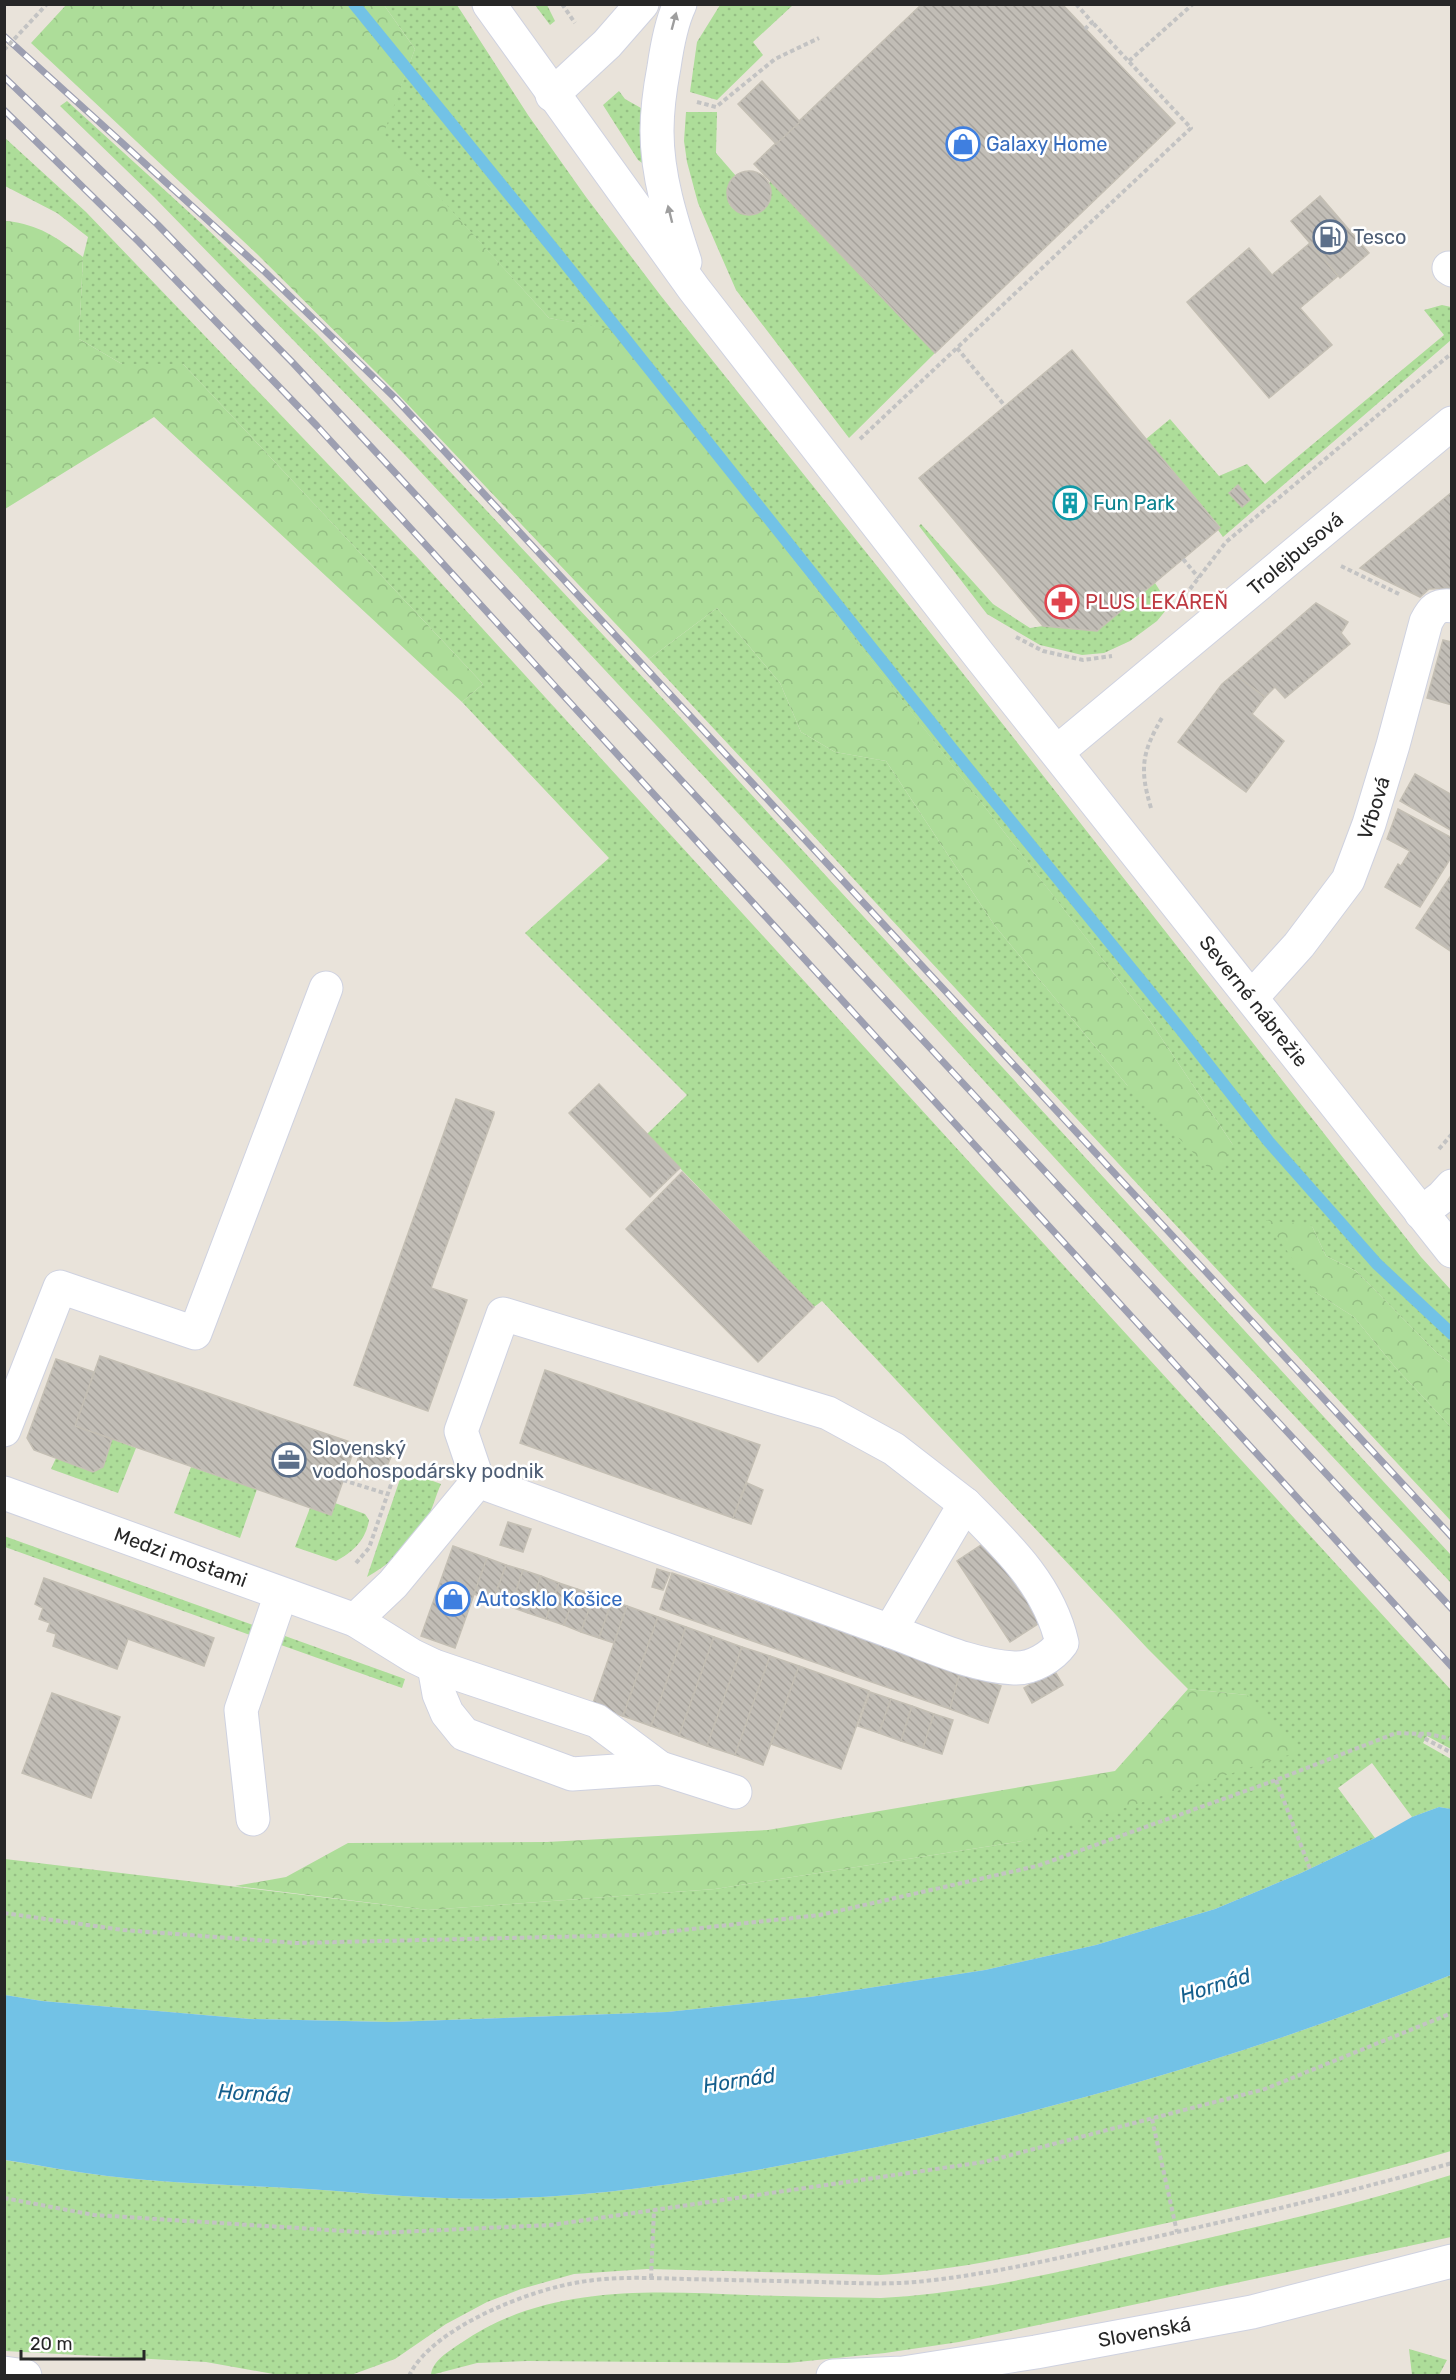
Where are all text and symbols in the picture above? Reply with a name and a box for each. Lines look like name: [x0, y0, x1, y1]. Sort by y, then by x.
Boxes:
one-way arrow: [670, 12, 679, 30]
shop icon: Galaxy Home: [945, 126, 981, 162]
place label: Galaxy Home: [986, 132, 1108, 156]
one-way arrow: [664, 204, 674, 223]
fuel station icon: Tesco: [1312, 219, 1348, 255]
place label: Tesco: [1353, 225, 1407, 249]
building icon: Fun Park: [1052, 485, 1088, 521]
place label: Fun Park: [1093, 491, 1176, 515]
street label: Trolejbusová: [1243, 507, 1348, 600]
pharmacy icon: PLUS LEKÁREŇ: [1044, 584, 1080, 620]
place label: PLUS LEKÁREŇ: [1085, 590, 1228, 614]
street label: Vŕbová: [1352, 774, 1395, 843]
street label: Severné nábrežie: [1194, 931, 1313, 1072]
place label: Slovenský vodohospodársky podnik: [312, 1436, 545, 1483]
office icon: Slovenský vodohospodársky podnik: [271, 1442, 307, 1478]
street label: Medzi mostami: [111, 1522, 251, 1592]
shop icon: Autosklo Košice: [435, 1581, 471, 1617]
place label: Autosklo Košice: [476, 1587, 623, 1611]
water label: Hornád: [1177, 1962, 1254, 2008]
water label: Hornád: [701, 2062, 777, 2098]
water label: Hornád: [217, 2079, 291, 2107]
street label: Slovenská: [1096, 2312, 1193, 2352]
scale bar: [21, 2323, 144, 2361]
text: 20 m: [30, 2333, 72, 2355]

